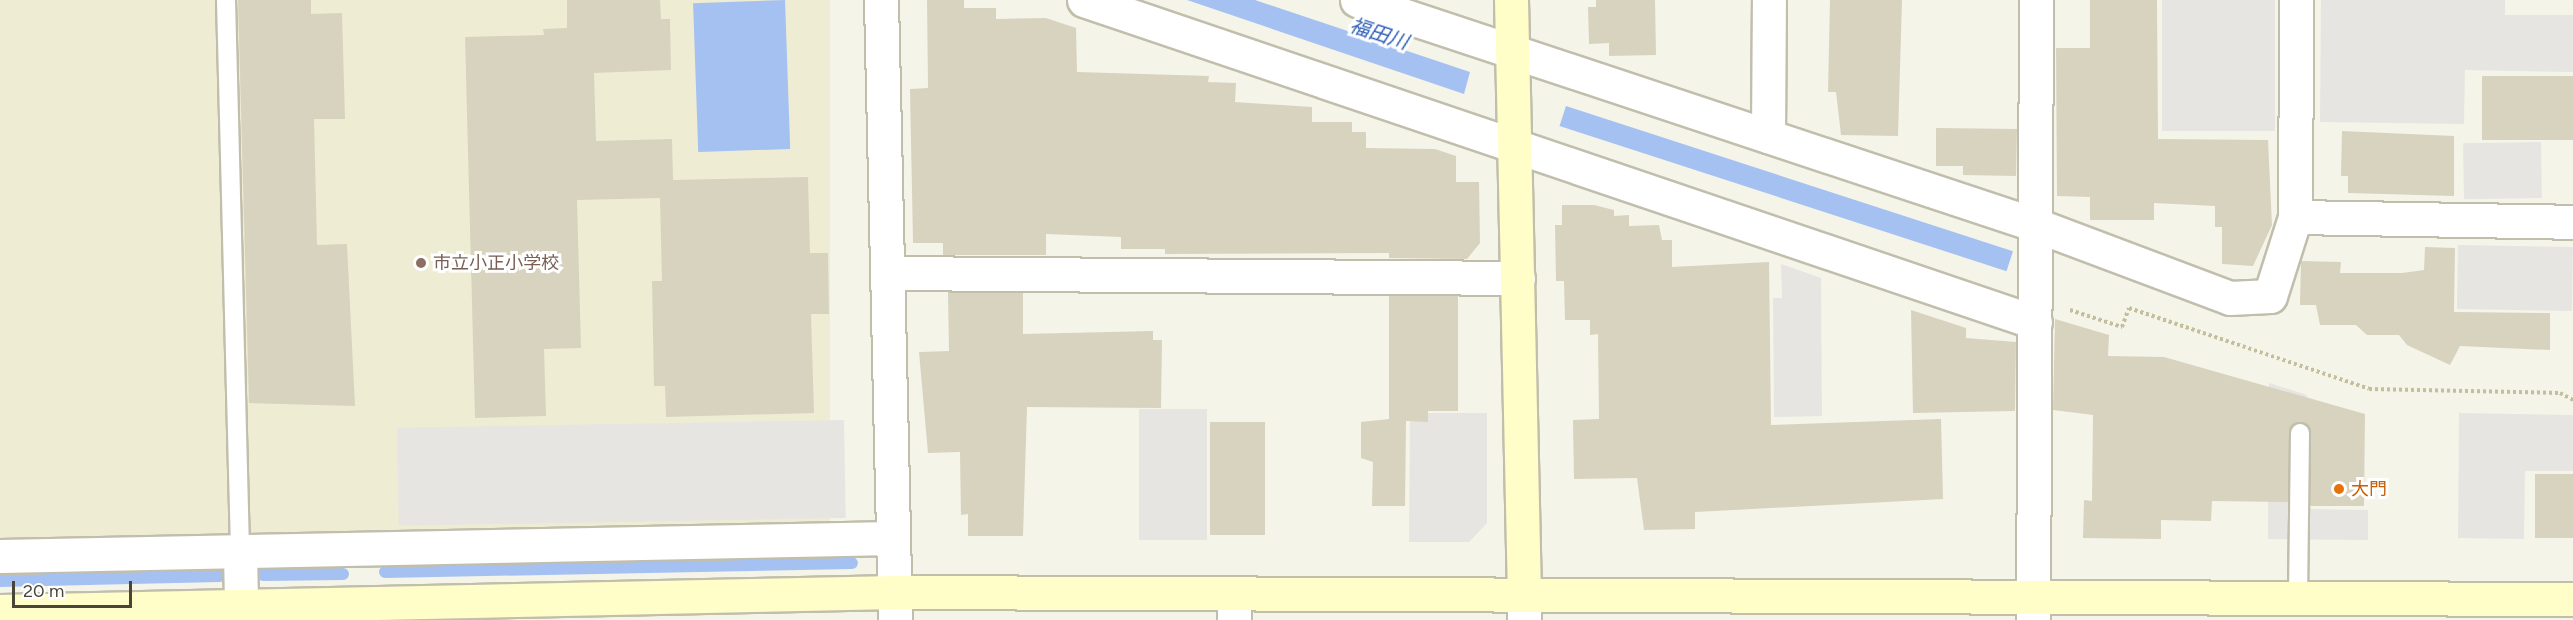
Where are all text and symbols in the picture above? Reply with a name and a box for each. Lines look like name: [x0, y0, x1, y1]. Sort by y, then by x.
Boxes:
water label: 福田川: [1347, 13, 1411, 55]
place label: 市立小正小学校: [433, 252, 559, 274]
marker: 市立小正小学校: [414, 256, 428, 270]
place label: 大門: [2351, 478, 2387, 500]
marker: 大門: [2332, 482, 2346, 496]
scale bar: [15, 569, 135, 607]
text: 20 m: [23, 580, 64, 602]

